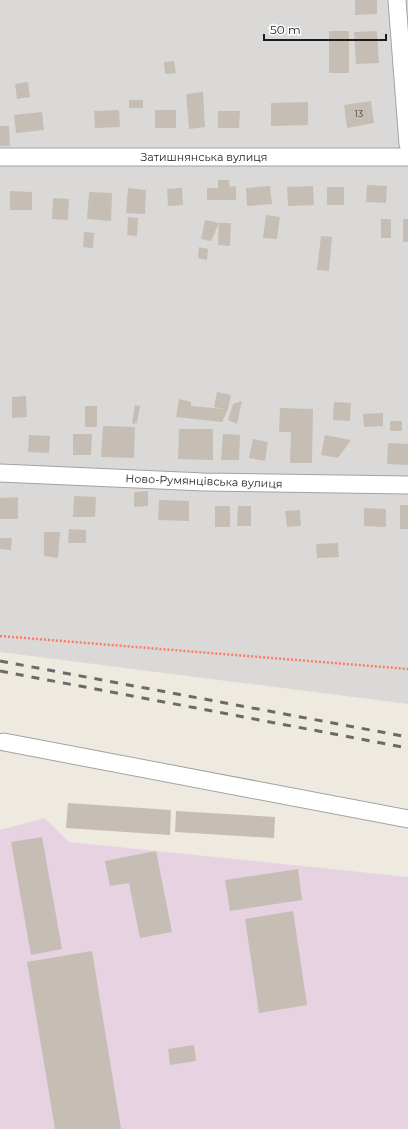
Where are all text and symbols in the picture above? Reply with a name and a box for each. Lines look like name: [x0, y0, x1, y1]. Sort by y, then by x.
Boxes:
scale bar: [264, 16, 386, 42]
text: 50 m: [270, 22, 301, 37]
house number: 13: [355, 108, 363, 119]
street label: Затишнянська вулиця: [141, 150, 267, 164]
street label: Ново-Румянцівська вулиця: [125, 471, 283, 491]

